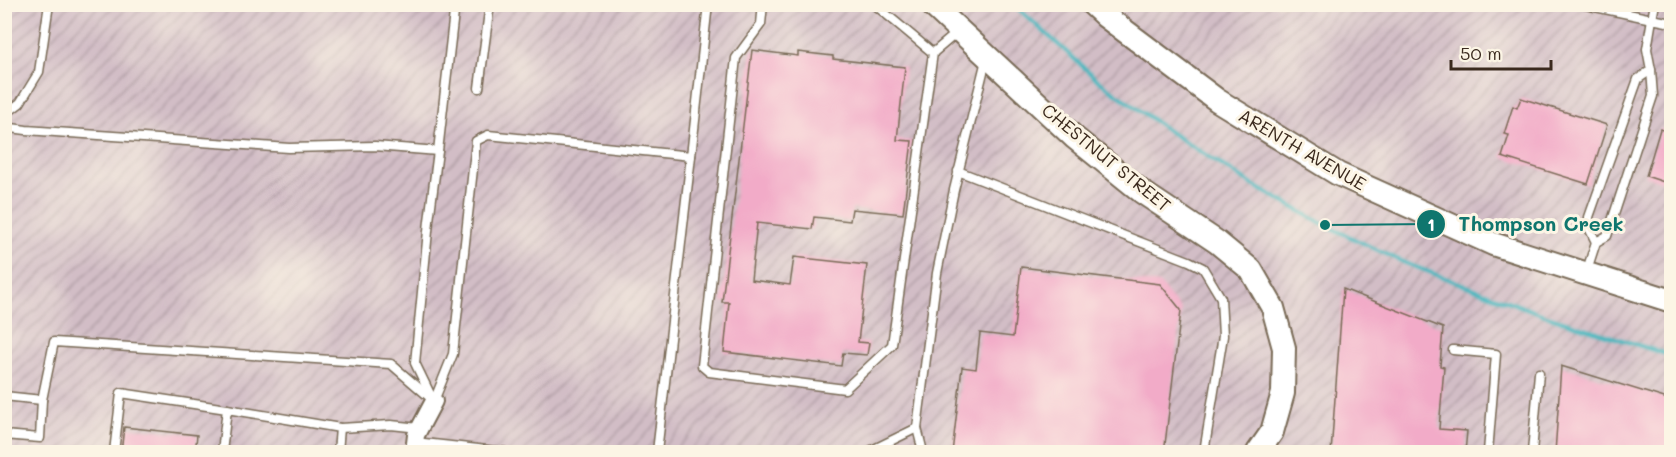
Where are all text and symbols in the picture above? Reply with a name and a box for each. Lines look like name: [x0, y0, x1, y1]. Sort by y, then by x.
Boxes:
scale bar: [1451, 33, 1552, 71]
text: 50 m: [1460, 41, 1502, 65]
street label: CHESTNUT STREET: [1037, 98, 1176, 217]
street label: ARENTH AVENUE: [1234, 103, 1371, 195]
callout: Thompson Creek: [1416, 205, 1635, 243]
text: Thompson Creek: [1459, 210, 1623, 236]
text: 1: [1427, 212, 1435, 236]

